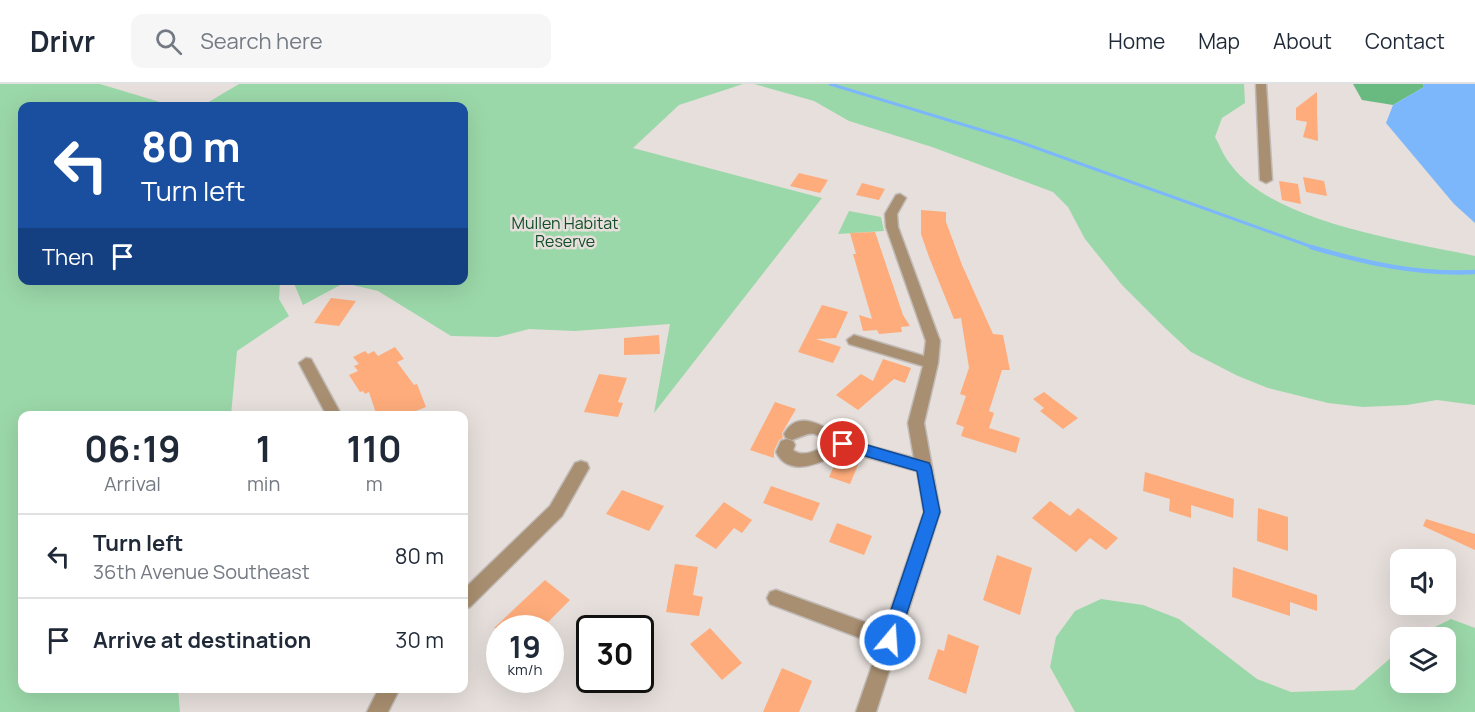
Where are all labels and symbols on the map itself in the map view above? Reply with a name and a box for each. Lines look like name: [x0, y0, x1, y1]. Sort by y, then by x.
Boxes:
park label: Mullen Habitat Reserve: [512, 212, 619, 252]
pin: [817, 418, 868, 469]
position arrow: [858, 608, 922, 672]
speed limit sign: 30: [576, 615, 654, 693]

